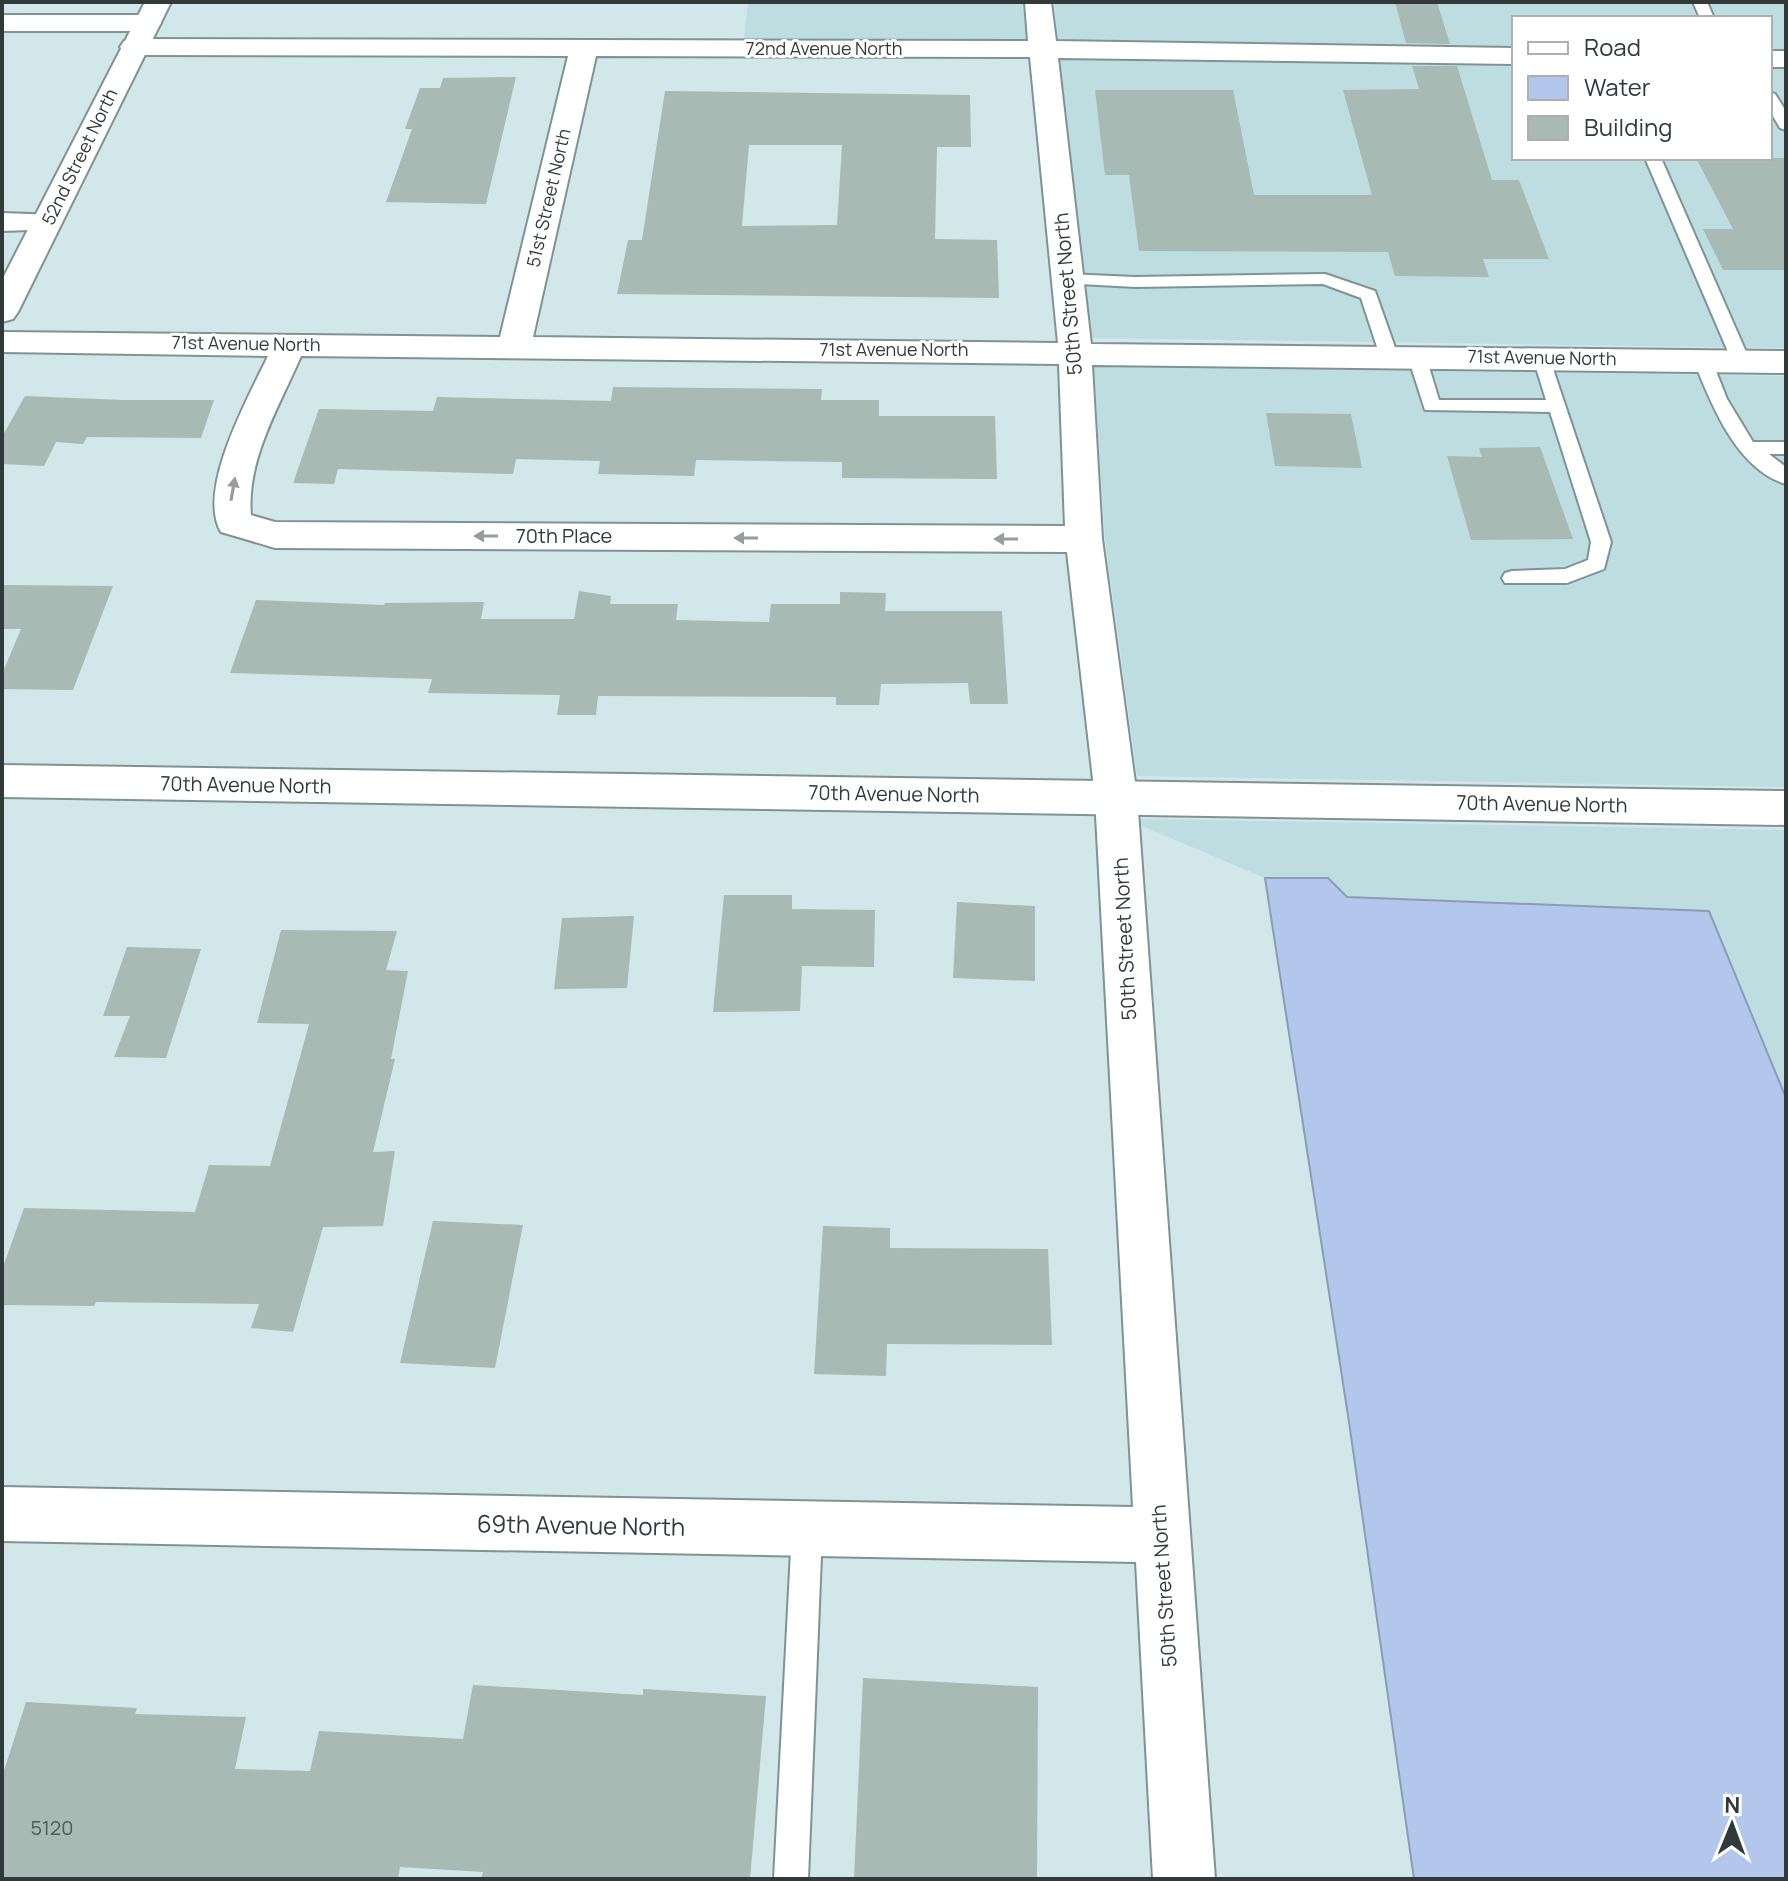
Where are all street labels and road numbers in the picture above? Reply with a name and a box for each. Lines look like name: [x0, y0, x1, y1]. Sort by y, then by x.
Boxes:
street label: 72nd Avenue North: [746, 36, 902, 60]
street label: 52nd Street North: [36, 84, 123, 229]
street label: 51st Street North: [520, 126, 576, 269]
street label: 50th Street North: [1047, 212, 1088, 376]
street label: 71st Avenue North: [171, 330, 321, 356]
street label: 71st Avenue North: [820, 337, 968, 361]
street label: 71st Avenue North: [1467, 344, 1617, 370]
street label: 70th Place: [516, 522, 612, 549]
street label: 70th Avenue North: [160, 770, 332, 799]
street label: 70th Avenue North: [808, 779, 980, 808]
street label: 70th Avenue North: [1456, 789, 1628, 818]
street label: 50th Street North: [1107, 857, 1142, 1021]
street label: 50th Street North: [1144, 1504, 1183, 1668]
street label: 69th Avenue North: [477, 1506, 685, 1543]

